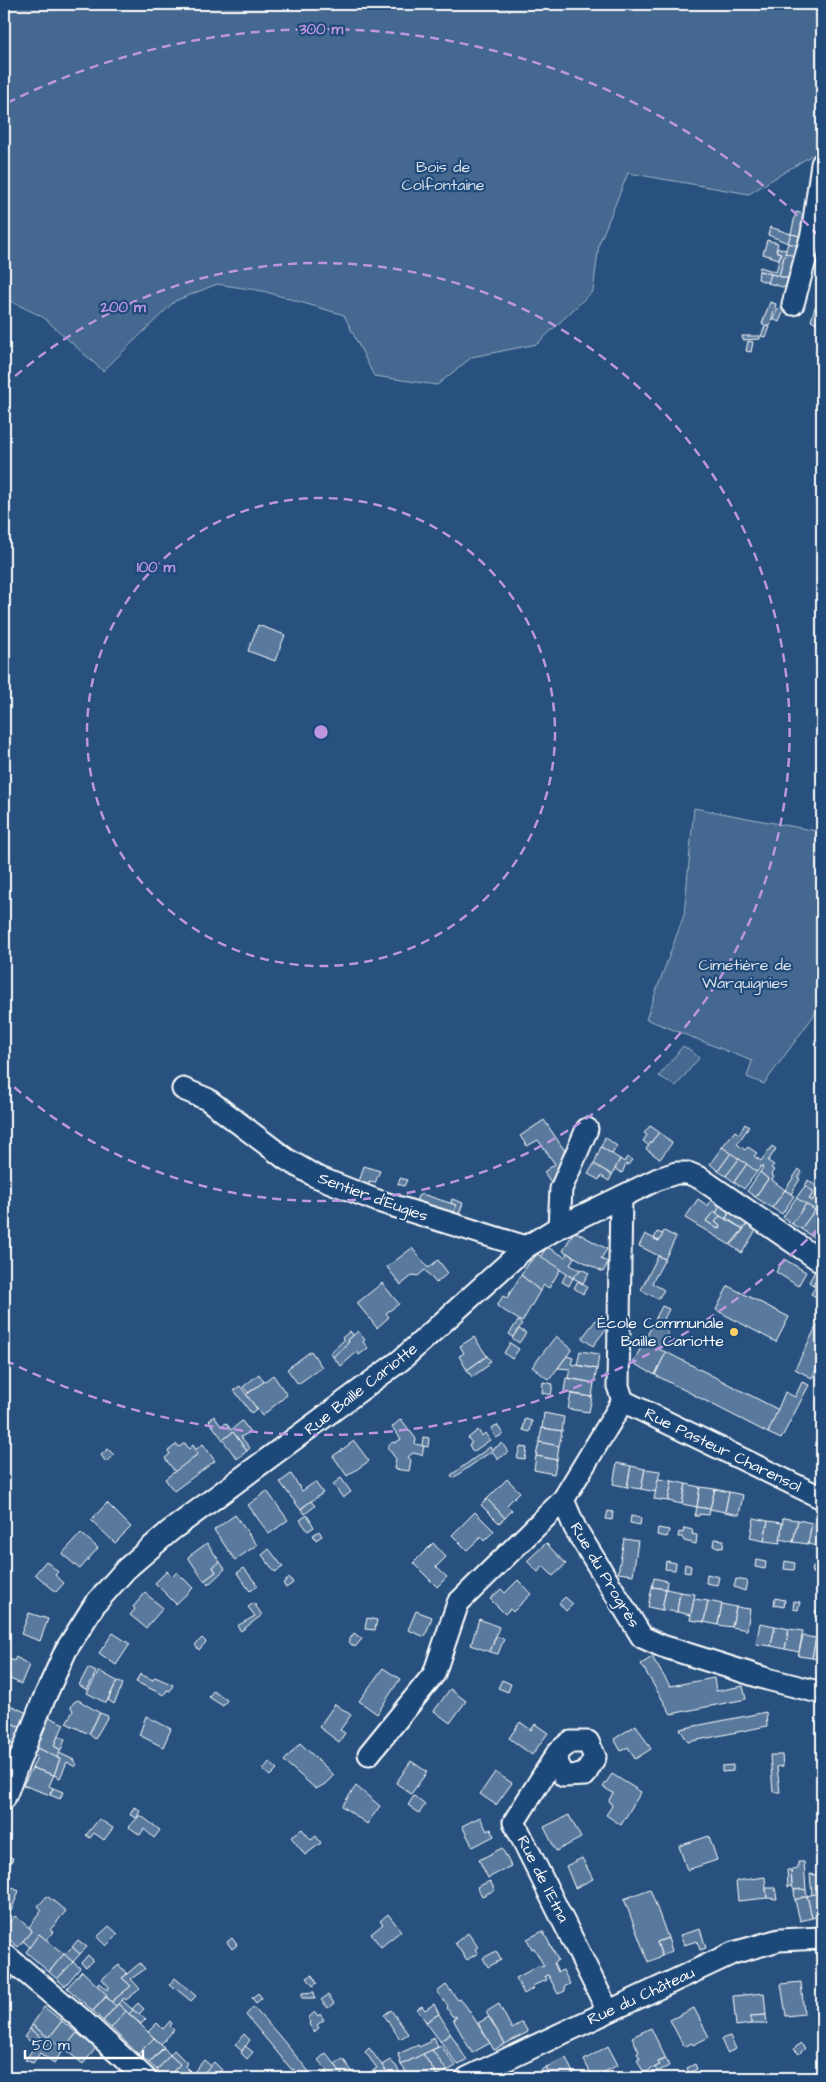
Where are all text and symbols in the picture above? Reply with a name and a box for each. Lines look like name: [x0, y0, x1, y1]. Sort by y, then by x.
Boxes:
text: 300 m: [298, 19, 343, 40]
park label: Bois de Colfontaine: [401, 156, 485, 196]
text: 200 m: [99, 297, 146, 318]
text: 100 m: [137, 557, 176, 578]
centre of rings: [312, 723, 330, 741]
park label: Cimetière de Warquignies: [698, 954, 792, 995]
street label: Sentier d'Eugies: [315, 1167, 431, 1228]
place label: École Communale Baille Cariotte: [597, 1312, 724, 1352]
marker: École Communale Baille Cariotte: [728, 1326, 740, 1338]
street label: Rue Baille Cariotte: [300, 1338, 422, 1440]
street label: Rue Pasteur Charensol: [641, 1402, 805, 1498]
street label: Rue du Progrès: [564, 1518, 645, 1632]
street label: Rue de l'Etna: [512, 1832, 574, 1926]
street label: Rue du Château: [584, 1961, 698, 2031]
scale bar: [25, 2027, 142, 2059]
text: 50 m: [32, 2035, 70, 2056]

